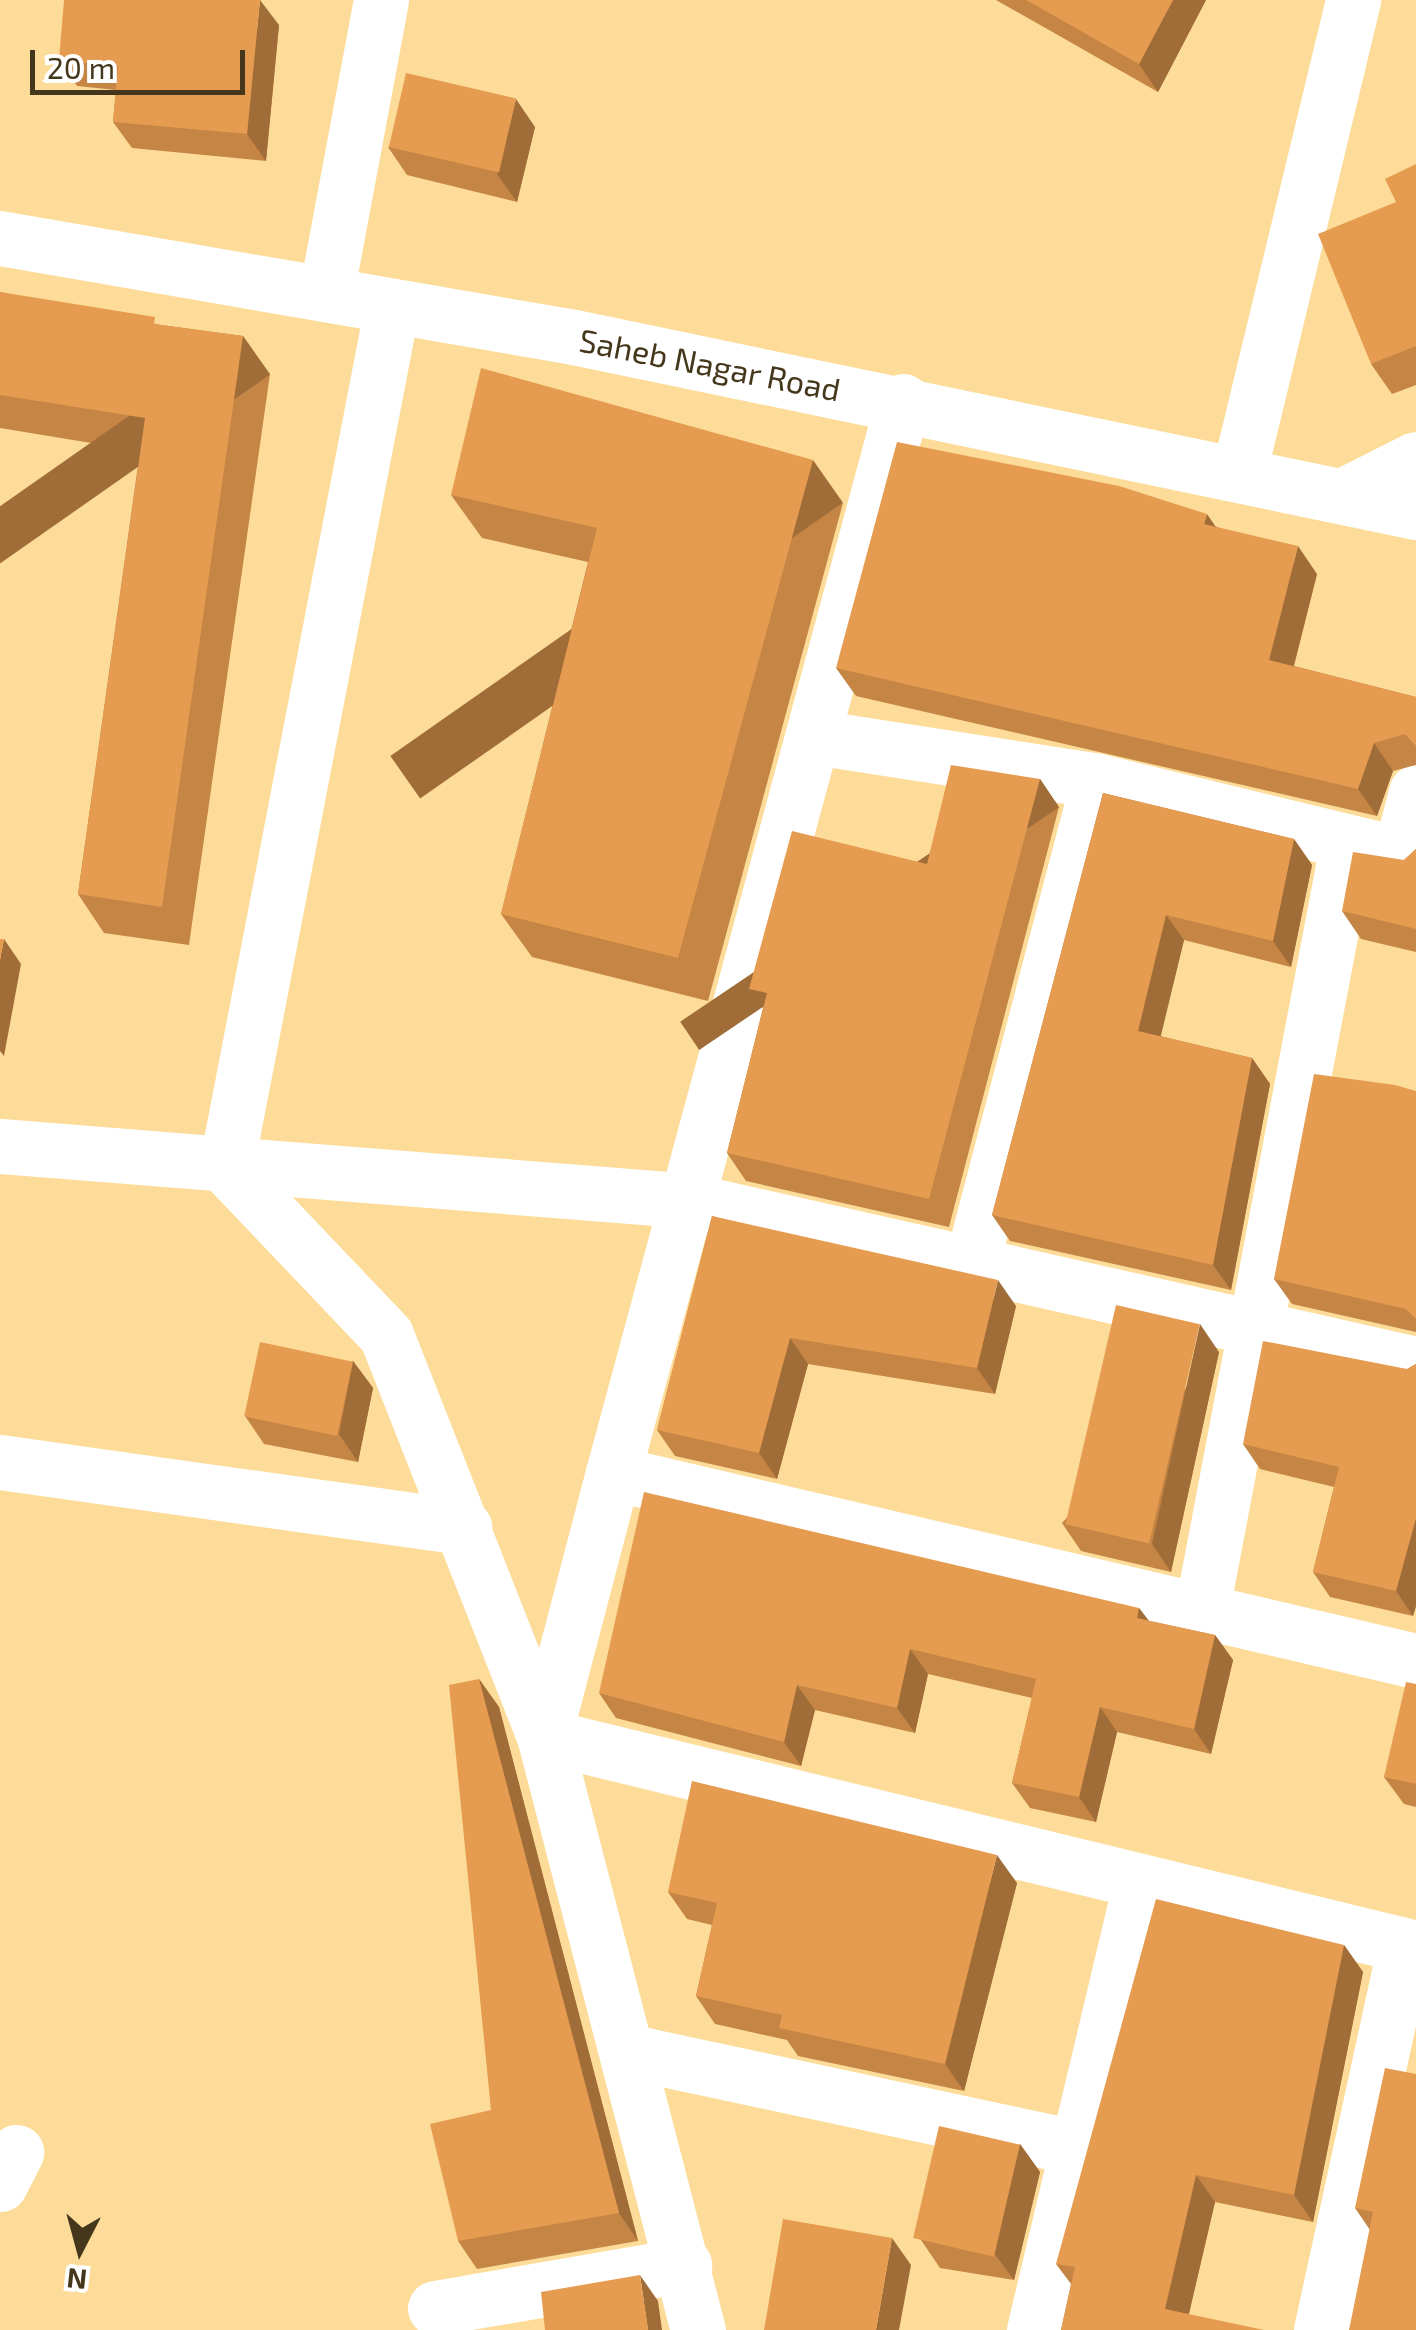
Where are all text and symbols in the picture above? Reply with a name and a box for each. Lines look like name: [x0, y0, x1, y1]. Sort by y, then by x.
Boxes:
scale bar: [35, 30, 250, 92]
text: 20 m: [47, 49, 115, 85]
street label: Saheb Nagar Road: [576, 320, 844, 408]
north arrow: [30, 2200, 130, 2300]
text: N: [65, 2262, 89, 2298]

